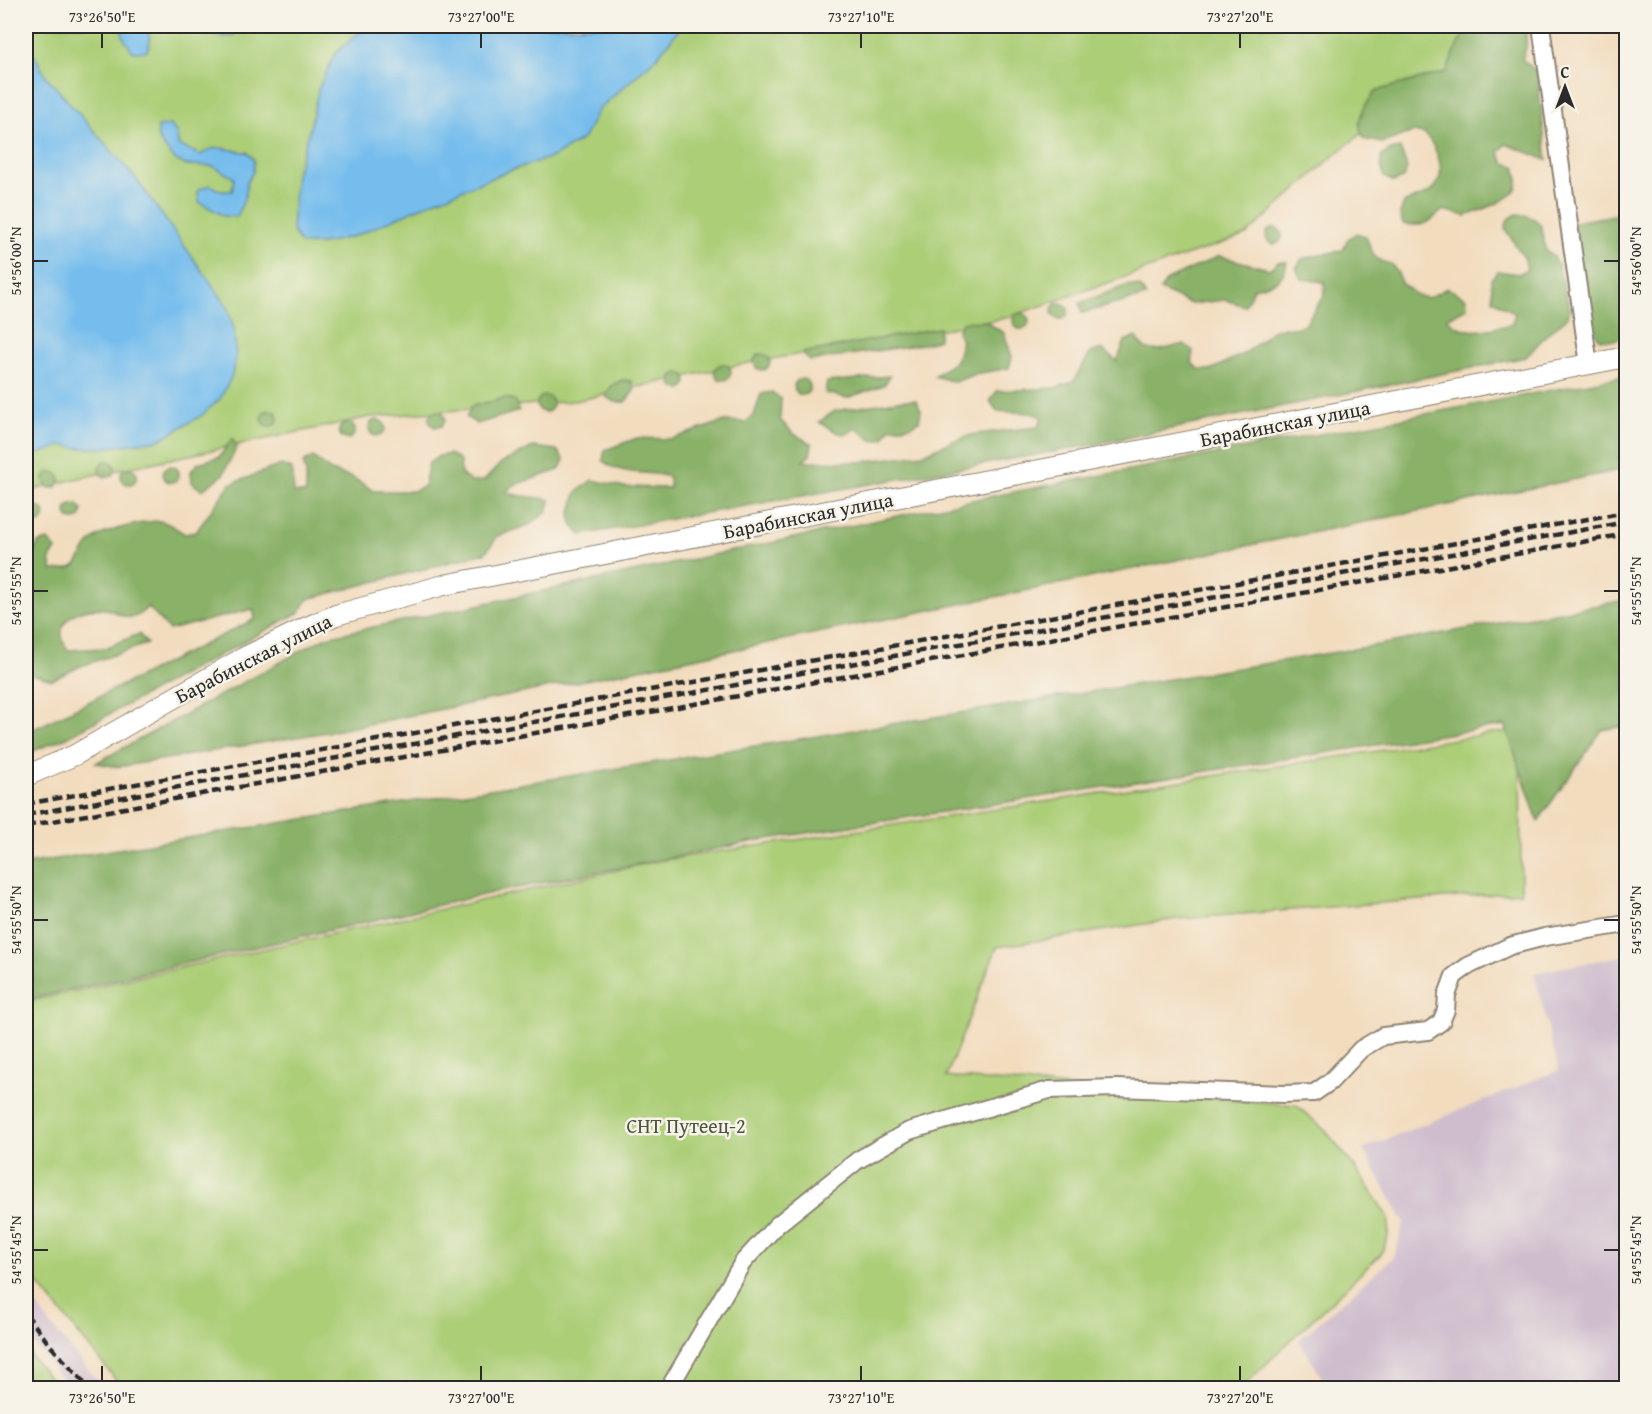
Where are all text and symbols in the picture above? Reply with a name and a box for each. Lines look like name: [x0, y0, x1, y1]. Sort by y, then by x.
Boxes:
text: 73°26'50"E: [69, 6, 136, 27]
text: 73°27'00"E: [448, 6, 515, 27]
text: 73°27'10"E: [828, 6, 895, 27]
text: 73°27'20"E: [1207, 6, 1274, 27]
north arrow: [1535, 57, 1595, 117]
text: С: [1560, 60, 1570, 84]
text: 54°56'00"N: [5, 226, 26, 295]
text: 54°56'00"N: [1625, 226, 1646, 295]
street label: Барабинская улица: [1198, 392, 1373, 454]
street label: Барабинская улица: [721, 484, 896, 546]
text: 54°55'55"N: [5, 556, 26, 625]
text: 54°55'55"N: [1625, 556, 1646, 625]
street label: Барабинская улица: [170, 606, 337, 710]
text: 54°55'50"N: [5, 885, 26, 954]
text: 54°55'50"N: [1625, 885, 1646, 954]
park label: СНТ Путеец-2: [626, 1111, 746, 1140]
text: 54°55'45"N: [5, 1215, 26, 1284]
text: 54°55'45"N: [1625, 1215, 1646, 1284]
text: 73°26'50"E: [69, 1387, 136, 1408]
text: 73°27'00"E: [448, 1387, 515, 1408]
text: 73°27'10"E: [828, 1387, 895, 1408]
text: 73°27'20"E: [1207, 1387, 1274, 1408]

